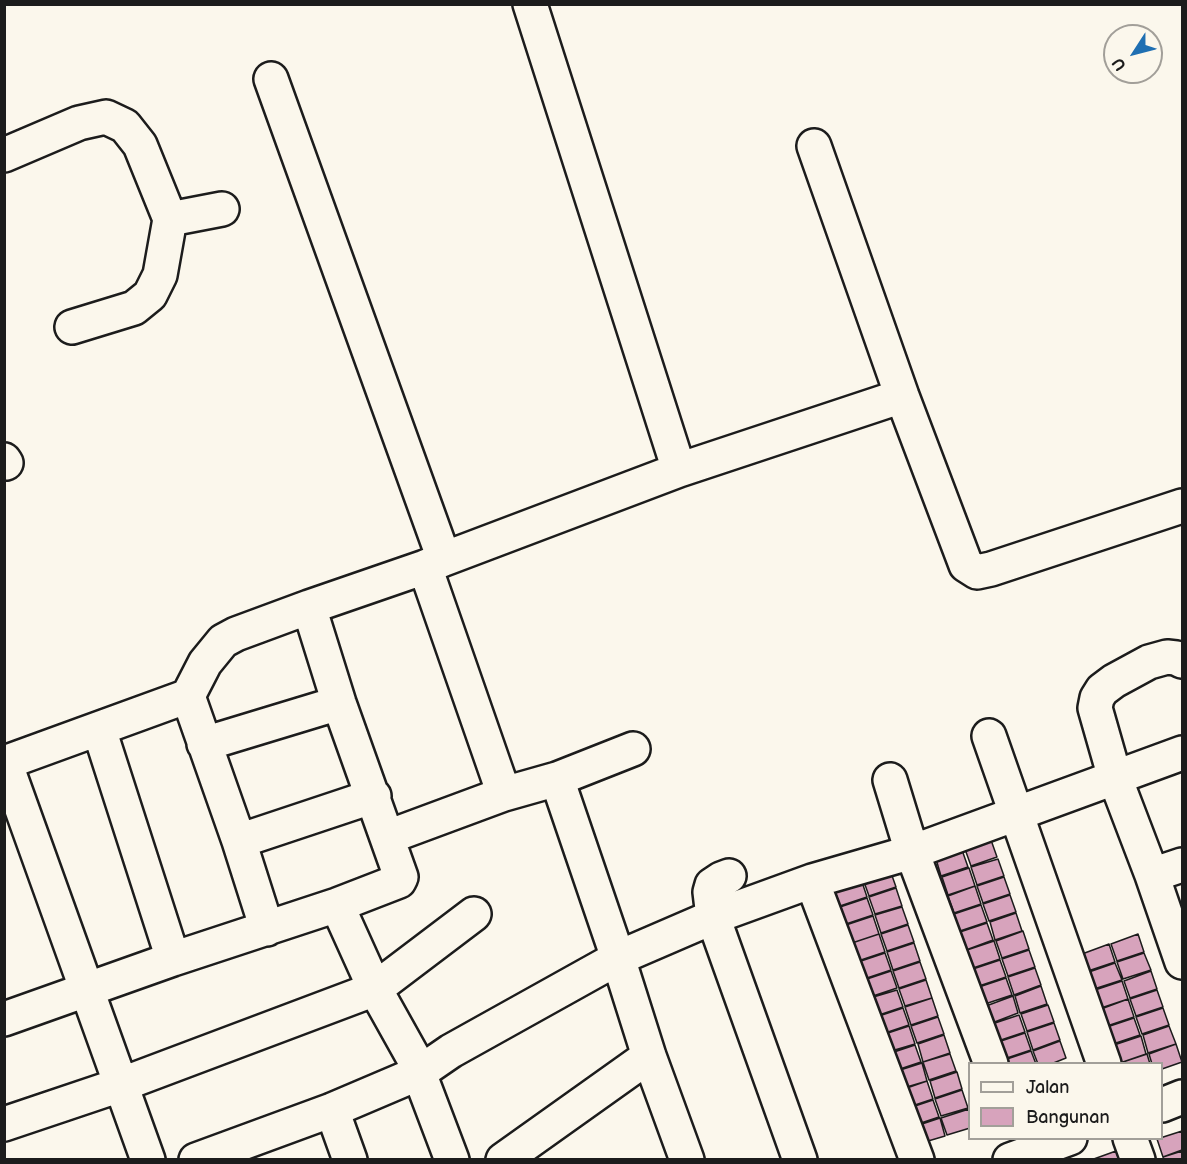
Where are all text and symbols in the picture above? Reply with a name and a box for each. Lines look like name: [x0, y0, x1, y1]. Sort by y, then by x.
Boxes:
north arrow: [1103, 24, 1163, 84]
text: U: [1109, 54, 1131, 74]
legend: [968, 1062, 1163, 1140]
text: Jalan: [1026, 1077, 1069, 1098]
text: Bangunan: [1026, 1107, 1110, 1128]

